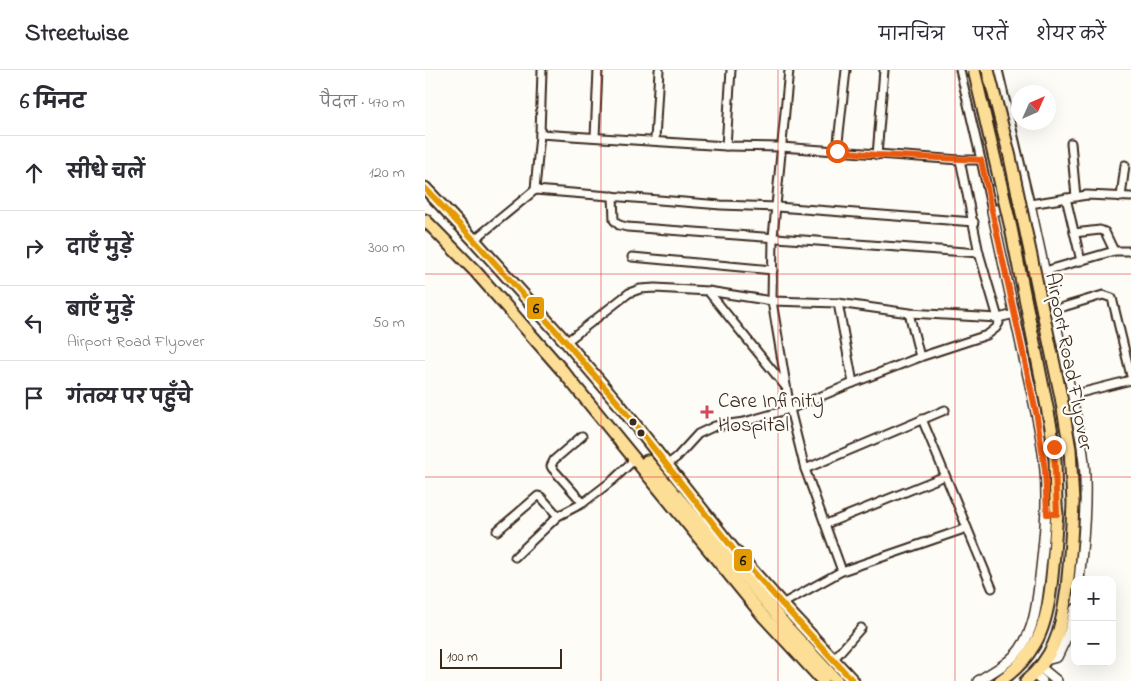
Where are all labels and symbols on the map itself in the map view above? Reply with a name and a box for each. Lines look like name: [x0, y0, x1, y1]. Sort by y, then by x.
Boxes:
north arrow: [1011, 85, 1056, 130]
route start: [826, 140, 849, 163]
street label: Airport Road Flyover: [1034, 270, 1100, 454]
line badge: 6: [526, 296, 545, 320]
text: 6: [532, 299, 540, 320]
place label: Care Infinity Hospital: [718, 387, 824, 441]
marker: Care Infinity Hospital: [700, 405, 714, 419]
unlabelled marker: [628, 417, 638, 427]
unlabelled marker: [636, 428, 646, 438]
route end: [1043, 436, 1066, 459]
line badge: 6: [733, 548, 753, 572]
text: 6: [739, 551, 747, 572]
scale bar: [440, 646, 563, 669]

